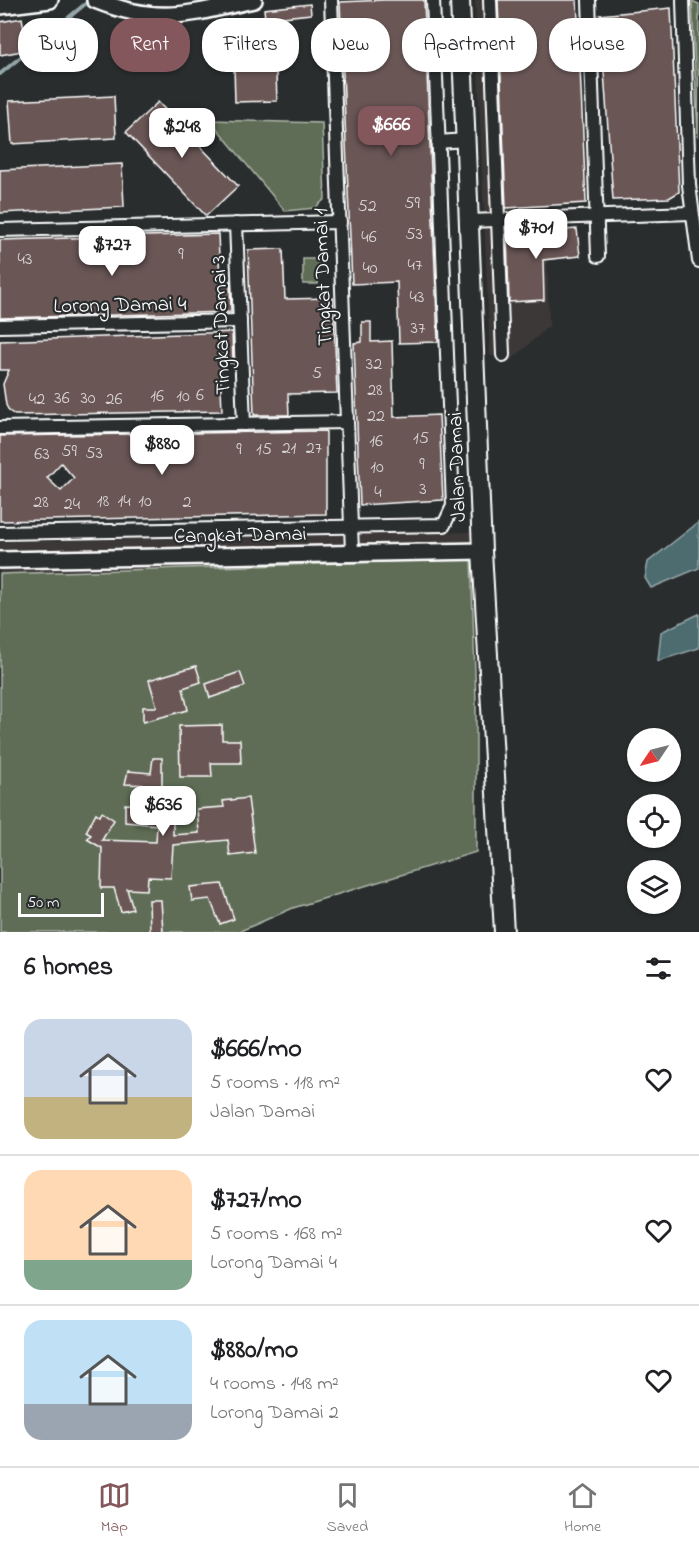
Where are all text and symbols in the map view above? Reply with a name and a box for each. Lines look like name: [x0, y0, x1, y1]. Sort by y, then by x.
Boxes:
chip: Buy: [18, 18, 98, 72]
chip: Rent: [110, 18, 190, 72]
chip: Filters: [202, 18, 299, 72]
chip: New: [311, 18, 390, 72]
chip: Apartment: [402, 18, 537, 72]
chip: House: [549, 18, 646, 72]
pin: $666: [355, 106, 427, 157]
pin: $248: [146, 108, 218, 159]
text: $666: [372, 111, 410, 140]
text: $248: [163, 113, 201, 142]
house number: 59: [404, 191, 420, 217]
house number: 52: [357, 194, 377, 220]
street label: Tingkat Damai 1: [307, 207, 343, 346]
pin: $701: [500, 209, 572, 260]
text: $701: [518, 214, 554, 243]
house number: 53: [405, 222, 423, 248]
house number: 46: [361, 225, 377, 251]
pin: $727: [76, 226, 148, 277]
text: $727: [93, 231, 131, 260]
house number: 9: [178, 242, 184, 268]
house number: 43: [18, 247, 32, 273]
house number: 47: [408, 253, 423, 279]
street label: Tingkat Damai 3: [205, 255, 241, 395]
house number: 40: [362, 256, 378, 282]
house number: 43: [410, 285, 424, 311]
street label: Lorong Damai 4: [53, 290, 187, 324]
house number: 37: [411, 316, 426, 342]
house number: 32: [366, 352, 382, 378]
house number: 5: [312, 361, 322, 387]
house number: 28: [367, 378, 383, 404]
house number: 6: [196, 383, 204, 409]
house number: 16: [150, 384, 164, 410]
house number: 10: [176, 384, 190, 410]
house number: 36: [54, 386, 70, 412]
house number: 30: [80, 386, 96, 412]
house number: 42: [29, 387, 45, 413]
house number: 26: [106, 387, 123, 413]
house number: 22: [367, 404, 385, 430]
street label: Jalan Damai: [441, 411, 475, 523]
pin: $880: [126, 425, 198, 476]
house number: 15: [413, 426, 429, 452]
house number: 16: [369, 429, 383, 455]
text: $880: [144, 430, 180, 459]
house number: 21: [282, 436, 297, 462]
house number: 27: [306, 436, 323, 462]
house number: 9: [236, 437, 242, 463]
house number: 15: [256, 437, 272, 463]
house number: 59: [61, 439, 77, 465]
house number: 53: [85, 441, 103, 467]
house number: 63: [34, 442, 50, 468]
house number: 9: [419, 452, 425, 478]
house number: 10: [370, 455, 384, 481]
house number: 3: [419, 477, 427, 503]
house number: 4: [374, 480, 382, 506]
house number: 18: [97, 489, 109, 515]
house number: 14: [117, 489, 131, 515]
house number: 10: [138, 489, 152, 515]
house number: 28: [33, 490, 49, 516]
house number: 2: [183, 490, 192, 516]
house number: 24: [64, 492, 81, 518]
street label: Cangkat Damai: [173, 520, 307, 554]
north arrow: [627, 728, 681, 782]
map controls: [627, 728, 681, 914]
pin: $636: [127, 786, 199, 837]
text: $636: [144, 791, 182, 820]
button: locate: [627, 794, 681, 848]
button: layers: [627, 860, 681, 914]
scale bar: [18, 890, 104, 917]
text: 50 m: [27, 891, 59, 915]
text: 6 homes: [24, 949, 113, 987]
icon: filters: [642, 952, 675, 985]
text: $666/mo: [210, 1031, 302, 1069]
icon: home: [72, 1043, 144, 1115]
icon: heart: [642, 1063, 675, 1096]
text: 5 rooms · 118 m²: [210, 1069, 340, 1098]
text: Jalan Damai: [210, 1098, 315, 1127]
text: $727/mo: [210, 1182, 302, 1220]
icon: home: [72, 1194, 144, 1266]
icon: heart: [642, 1214, 675, 1247]
text: 5 rooms · 168 m²: [210, 1220, 343, 1249]
text: Lorong Damai 4: [210, 1249, 337, 1278]
text: $880/mo: [210, 1332, 298, 1370]
icon: home: [72, 1344, 144, 1416]
icon: heart: [642, 1364, 675, 1397]
text: 4 rooms · 148 m²: [210, 1370, 339, 1399]
text: Lorong Damai 2: [210, 1399, 339, 1428]
tab: Map: [98, 1479, 131, 1539]
tab: Saved: [327, 1479, 368, 1539]
tab: Home: [564, 1479, 601, 1539]

